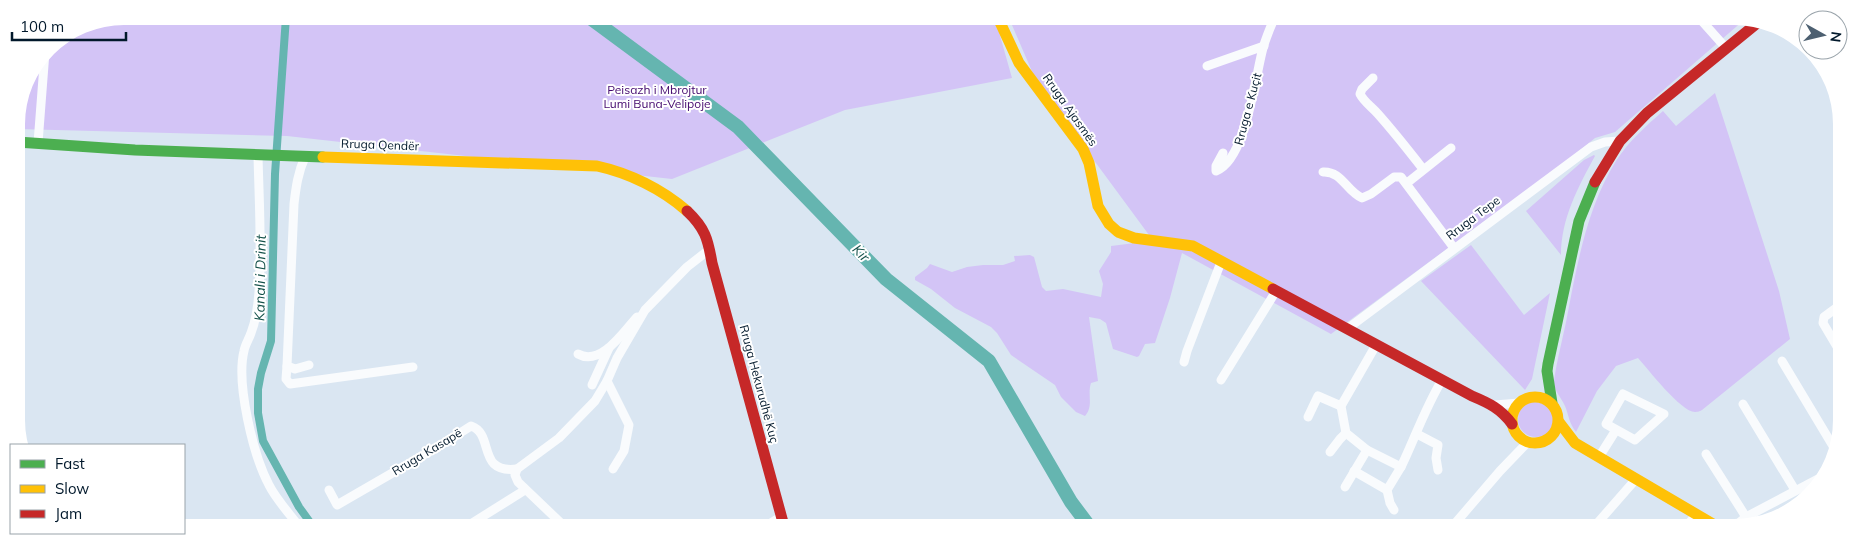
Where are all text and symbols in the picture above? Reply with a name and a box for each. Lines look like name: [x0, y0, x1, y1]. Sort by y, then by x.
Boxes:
scale bar: [12, 10, 126, 42]
north arrow: [1798, 10, 1848, 60]
text: 100 m: [20, 17, 64, 36]
text: N: [1826, 30, 1846, 43]
street label: Rruga Ajasmës: [1040, 71, 1101, 149]
street label: Rruga e Kuçit: [1231, 71, 1264, 147]
park label: Peisazh i Mbrojtur Lumi Buna-Velipoje: [603, 82, 711, 111]
street label: Rruga Qendër: [341, 136, 420, 153]
street label: Rruga Tepe: [1443, 192, 1503, 243]
water label: Kanali i Drinit: [250, 234, 270, 321]
water label: Kir: [849, 241, 874, 266]
street label: Rruga Hekurudhë Kuç: [737, 323, 782, 445]
street label: Rruga Kasapë: [389, 425, 464, 478]
legend: [10, 444, 185, 534]
text: Fast: [55, 454, 85, 473]
text: Slow: [55, 479, 89, 498]
text: Jam: [55, 504, 82, 523]

